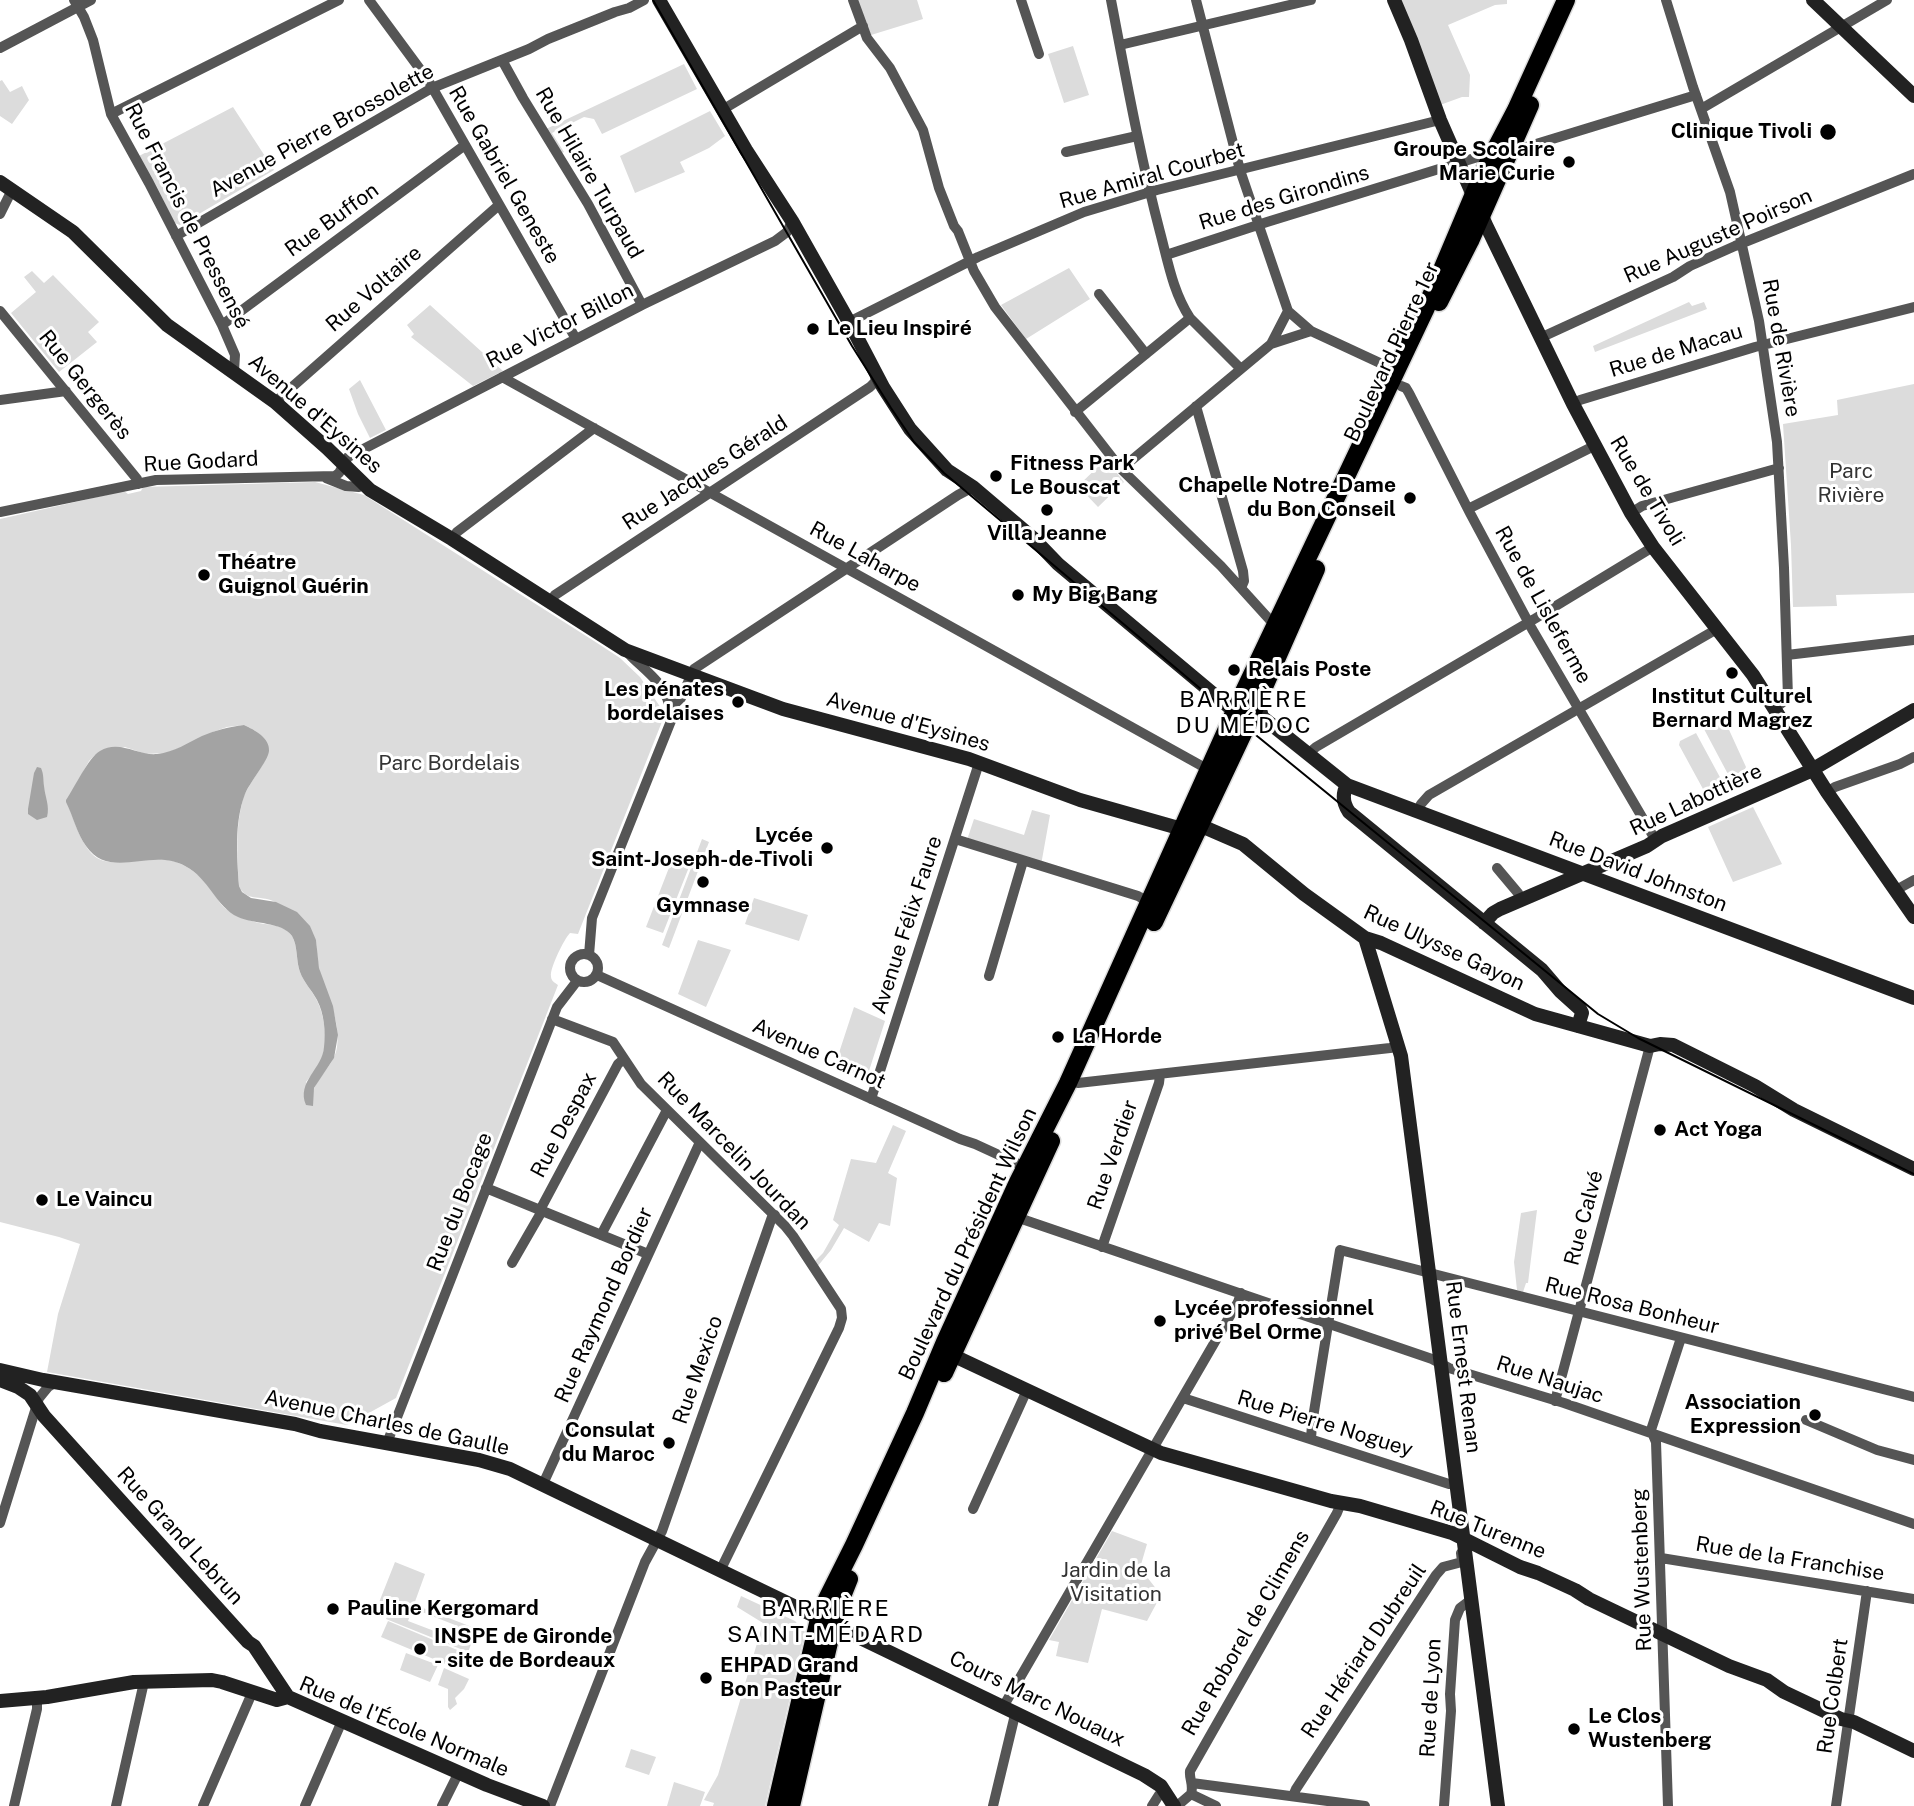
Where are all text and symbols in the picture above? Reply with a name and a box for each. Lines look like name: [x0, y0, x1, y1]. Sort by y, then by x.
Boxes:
street label: Avenue Pierre Brossolette: [206, 59, 438, 203]
street label: Rue Gabriel Geneste: [443, 82, 565, 268]
street label: Rue Hilaire Turpaud: [530, 83, 648, 263]
street label: Rue Francis de Pressensé: [119, 99, 255, 333]
place label: Clinique Tivoli: [1671, 119, 1812, 145]
marker: Clinique Tivoli: [1818, 122, 1838, 142]
place label: Groupe Scolaire Marie Curie: [1393, 137, 1555, 187]
street label: Rue Amiral Courbet: [1057, 138, 1247, 214]
marker: Groupe Scolaire Marie Curie: [1561, 154, 1577, 170]
street label: Rue des Girondins: [1196, 160, 1372, 236]
street label: Rue Buffon: [280, 178, 384, 262]
street label: Rue Auguste Poirson: [1620, 183, 1816, 289]
street label: Rue Voltaire: [321, 241, 427, 337]
street label: Boulevard Pierre 1er: [1339, 258, 1445, 446]
street label: Rue de Rivière: [1756, 277, 1806, 419]
street label: Rue Victor Billon: [482, 278, 638, 374]
place label: Le Lieu Inspiré: [827, 316, 972, 342]
street label: Rue de Macau: [1606, 319, 1746, 383]
marker: Le Lieu Inspiré: [805, 321, 821, 337]
street label: Rue Gergerès: [33, 325, 137, 445]
street label: Avenue d'Eysines: [243, 349, 387, 479]
street label: Rue Jacques Gérald: [618, 410, 792, 536]
street label: Rue de Tivoli: [1604, 431, 1690, 551]
street label: Rue Godard: [143, 446, 259, 478]
place label: Fitness Park Le Bouscat: [1010, 451, 1135, 501]
park label: Parc Rivière: [1818, 459, 1884, 509]
marker: Fitness Park Le Bouscat: [988, 468, 1004, 484]
place label: Chapelle Notre-Dame du Bon Conseil: [1178, 473, 1396, 523]
marker: Chapelle Notre-Dame du Bon Conseil: [1402, 490, 1418, 506]
marker: Villa Jeanne: [1039, 502, 1055, 518]
street label: Rue Laharpe: [805, 516, 925, 598]
place label: Villa Jeanne: [987, 521, 1107, 547]
street label: Rue de Lisleferme: [1489, 522, 1597, 688]
place label: Théatre Guignol Guérin: [218, 550, 369, 600]
marker: Théatre Guignol Guérin: [196, 567, 212, 583]
place label: My Big Bang: [1032, 582, 1158, 608]
marker: My Big Bang: [1010, 587, 1026, 603]
place label: Relais Poste: [1248, 657, 1371, 683]
marker: Relais Poste: [1226, 662, 1242, 678]
marker: Institut Culturel Bernard Magrez: [1724, 665, 1740, 681]
place label: Les pénates bordelaises: [604, 677, 724, 727]
place label: Institut Culturel Bernard Magrez: [1651, 684, 1813, 734]
district label: BARRIÈRE DU MÉDOC: [1176, 686, 1312, 740]
street label: Avenue d'Eysines: [823, 687, 993, 757]
marker: Les pénates bordelaises: [730, 694, 746, 710]
park label: Parc Bordelais: [378, 751, 520, 777]
street label: Rue Labottière: [1626, 758, 1766, 842]
place label: Lycée Saint-Joseph-de-Tivoli: [591, 823, 813, 873]
street label: Rue David Johnston: [1545, 826, 1731, 918]
street label: Avenue Félix Faure: [866, 833, 948, 1017]
marker: Lycée Saint-Joseph-de-Tivoli: [819, 840, 835, 856]
marker: Gymnase: [695, 874, 711, 890]
place label: Gymnase: [656, 893, 750, 919]
street label: Rue Ulysse Gayon: [1359, 900, 1529, 996]
street label: Avenue Carnot: [749, 1013, 889, 1095]
place label: La Horde: [1072, 1024, 1162, 1050]
marker: La Horde: [1050, 1029, 1066, 1045]
street label: Rue Marcelin Jourdan: [652, 1067, 816, 1235]
street label: Rue Despax: [526, 1068, 602, 1182]
street label: Rue Verdier: [1082, 1097, 1144, 1213]
street label: Boulevard du Président Wilson: [894, 1104, 1042, 1384]
place label: Act Yoga: [1674, 1117, 1762, 1143]
marker: Act Yoga: [1652, 1122, 1668, 1138]
street label: Rue du Bocage: [422, 1129, 498, 1275]
street label: Rue Calvé: [1559, 1168, 1609, 1268]
place label: Le Vaincu: [56, 1187, 152, 1213]
marker: Le Vaincu: [34, 1192, 50, 1208]
street label: Rue Raymond Bordier: [549, 1203, 659, 1407]
street label: Rue Rosa Bonheur: [1542, 1272, 1722, 1340]
street label: Rue Ernest Renan: [1440, 1279, 1486, 1455]
place label: Lycée professionnel privé Bel Orme: [1174, 1296, 1374, 1346]
street label: Rue Mexico: [668, 1312, 728, 1428]
marker: Lycée professionnel privé Bel Orme: [1152, 1313, 1168, 1329]
street label: Rue Naujac: [1493, 1351, 1607, 1409]
street label: Avenue Charles de Gaulle: [262, 1385, 512, 1461]
street label: Rue Pierre Noguey: [1234, 1385, 1416, 1463]
place label: Association Expression: [1684, 1390, 1801, 1440]
marker: Association Expression: [1807, 1407, 1823, 1423]
place label: Consulat du Maroc: [562, 1418, 655, 1468]
marker: Consulat du Maroc: [661, 1435, 677, 1451]
street label: Rue Grand Lebrun: [112, 1462, 248, 1610]
street label: Rue Wustenberg: [1627, 1488, 1657, 1652]
street label: Rue Turenne: [1426, 1495, 1550, 1565]
street label: Rue Roborel de Climens: [1177, 1526, 1315, 1740]
street label: Rue de la Franchise: [1694, 1532, 1886, 1586]
park label: Jardin de la Visitation: [1061, 1558, 1171, 1608]
street label: Rue Hériard Dubreuil: [1296, 1559, 1432, 1743]
district label: BARRIÈRE SAINT-MÉDARD: [728, 1595, 924, 1649]
place label: Pauline Kergomard: [347, 1596, 539, 1622]
marker: Pauline Kergomard: [325, 1601, 341, 1617]
place label: INSPE de Gironde - site de Bordeaux: [434, 1624, 615, 1674]
street label: Rue Colbert: [1812, 1637, 1854, 1755]
street label: Rue de Lyon: [1415, 1638, 1447, 1758]
marker: INSPE de Gironde - site de Bordeaux: [412, 1641, 428, 1657]
street label: Cours Marc Nouaux: [945, 1645, 1129, 1753]
place label: EHPAD Grand Bon Pasteur: [720, 1653, 858, 1703]
marker: EHPAD Grand Bon Pasteur: [698, 1670, 714, 1686]
street label: Rue de l'École Normale: [295, 1671, 513, 1783]
place label: Le Clos Wustenberg: [1588, 1704, 1711, 1754]
marker: Le Clos Wustenberg: [1566, 1721, 1582, 1737]

